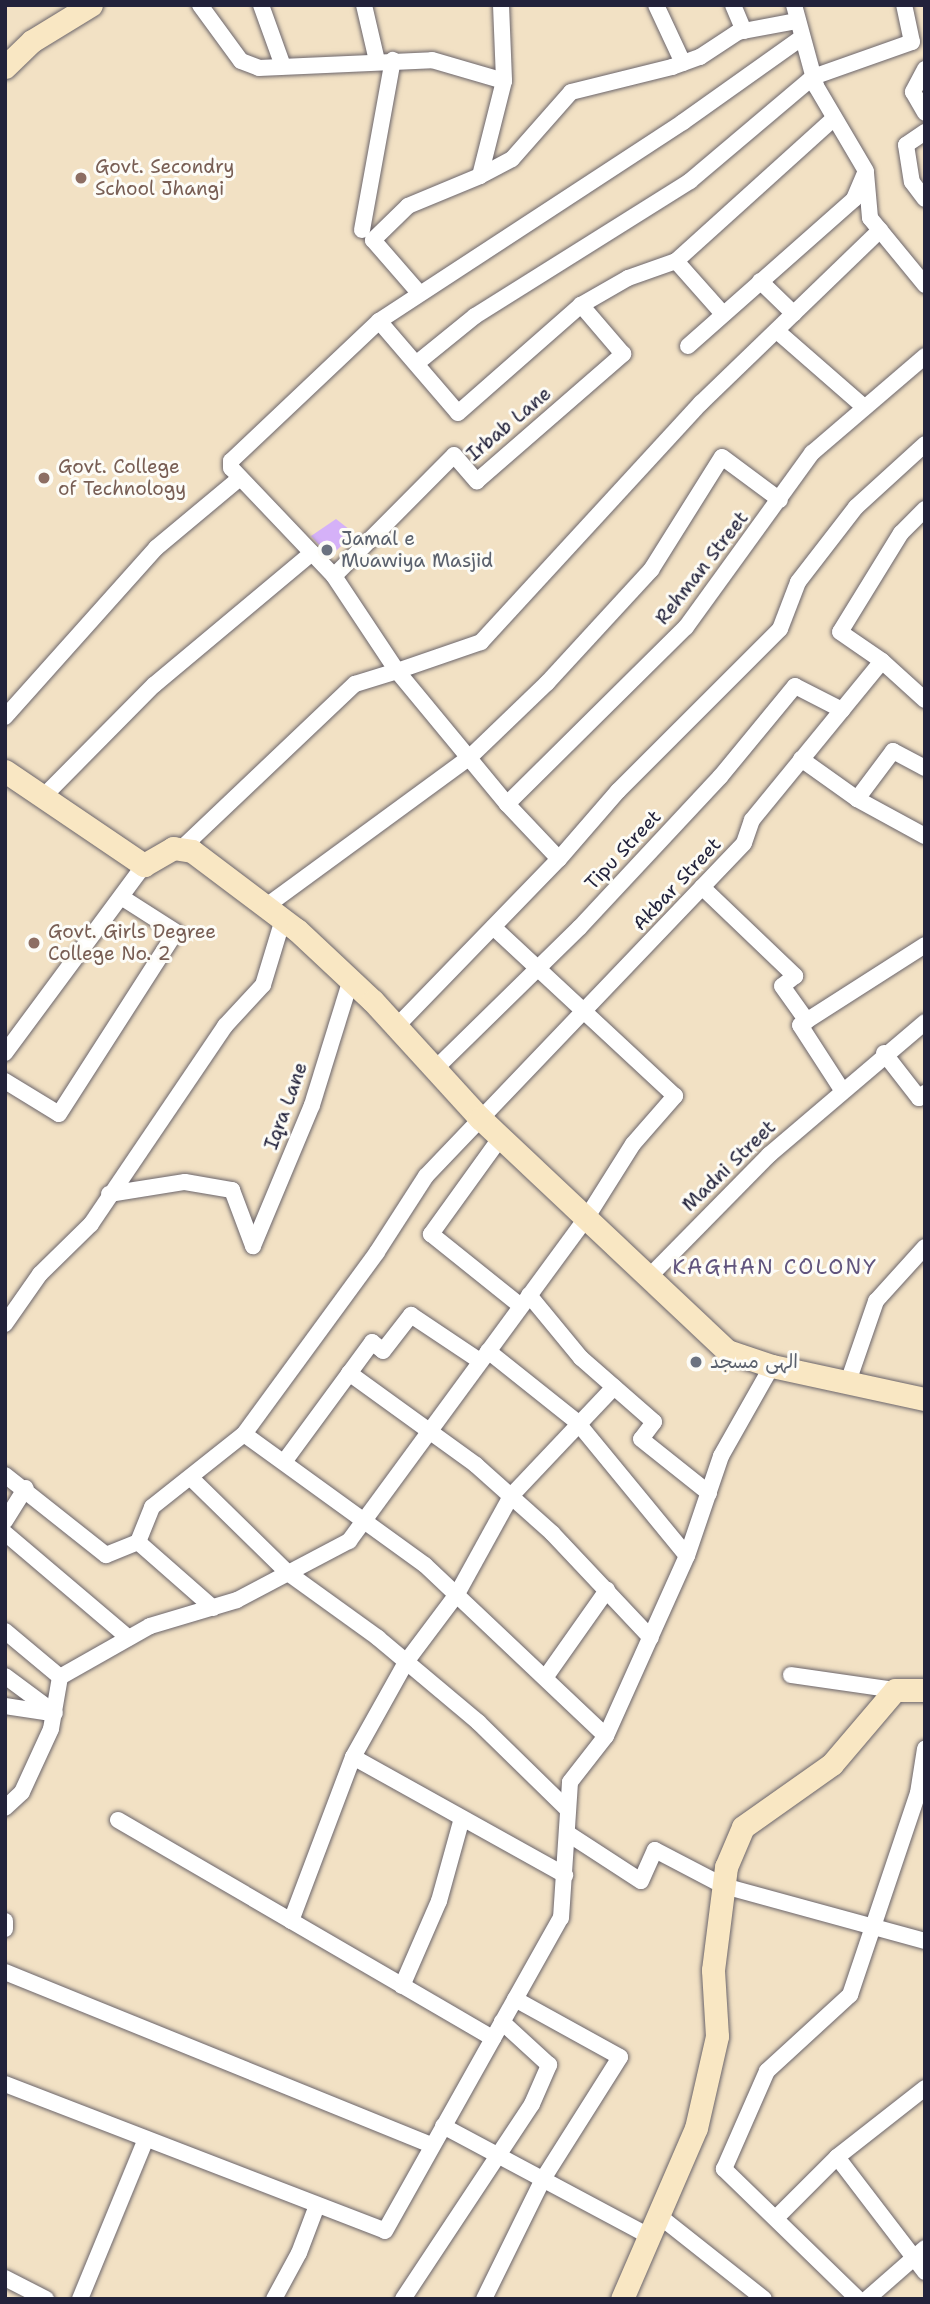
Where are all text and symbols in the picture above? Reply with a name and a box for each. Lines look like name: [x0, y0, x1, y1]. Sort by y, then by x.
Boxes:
place label: Govt. Secondry School Jhangi: [95, 156, 234, 200]
marker: Govt. Secondry School Jhangi: [73, 170, 89, 186]
street label: Irbab Lane: [462, 382, 556, 466]
place label: Govt. College of Technology: [58, 456, 186, 500]
marker: Govt. College of Technology: [36, 470, 52, 486]
street label: Rehman Street: [651, 507, 753, 629]
place label: Jamal e Muawiya Masjid: [341, 528, 493, 572]
marker: Jamal e Muawiya Masjid: [319, 542, 335, 558]
street label: Tipu Street: [580, 805, 666, 895]
street label: Akbar Street: [628, 833, 726, 935]
place label: Govt. Girls Degree College No. 2: [48, 921, 216, 965]
marker: Govt. Girls Degree College No. 2: [26, 935, 42, 951]
street label: Iqra Lane: [260, 1059, 312, 1153]
street label: Madni Street: [678, 1116, 780, 1216]
district label: KAGHAN COLONY: [674, 1254, 876, 1280]
place label: الہی مسجد: [710, 1351, 798, 1373]
marker: الہی مسجد: [688, 1354, 704, 1370]

